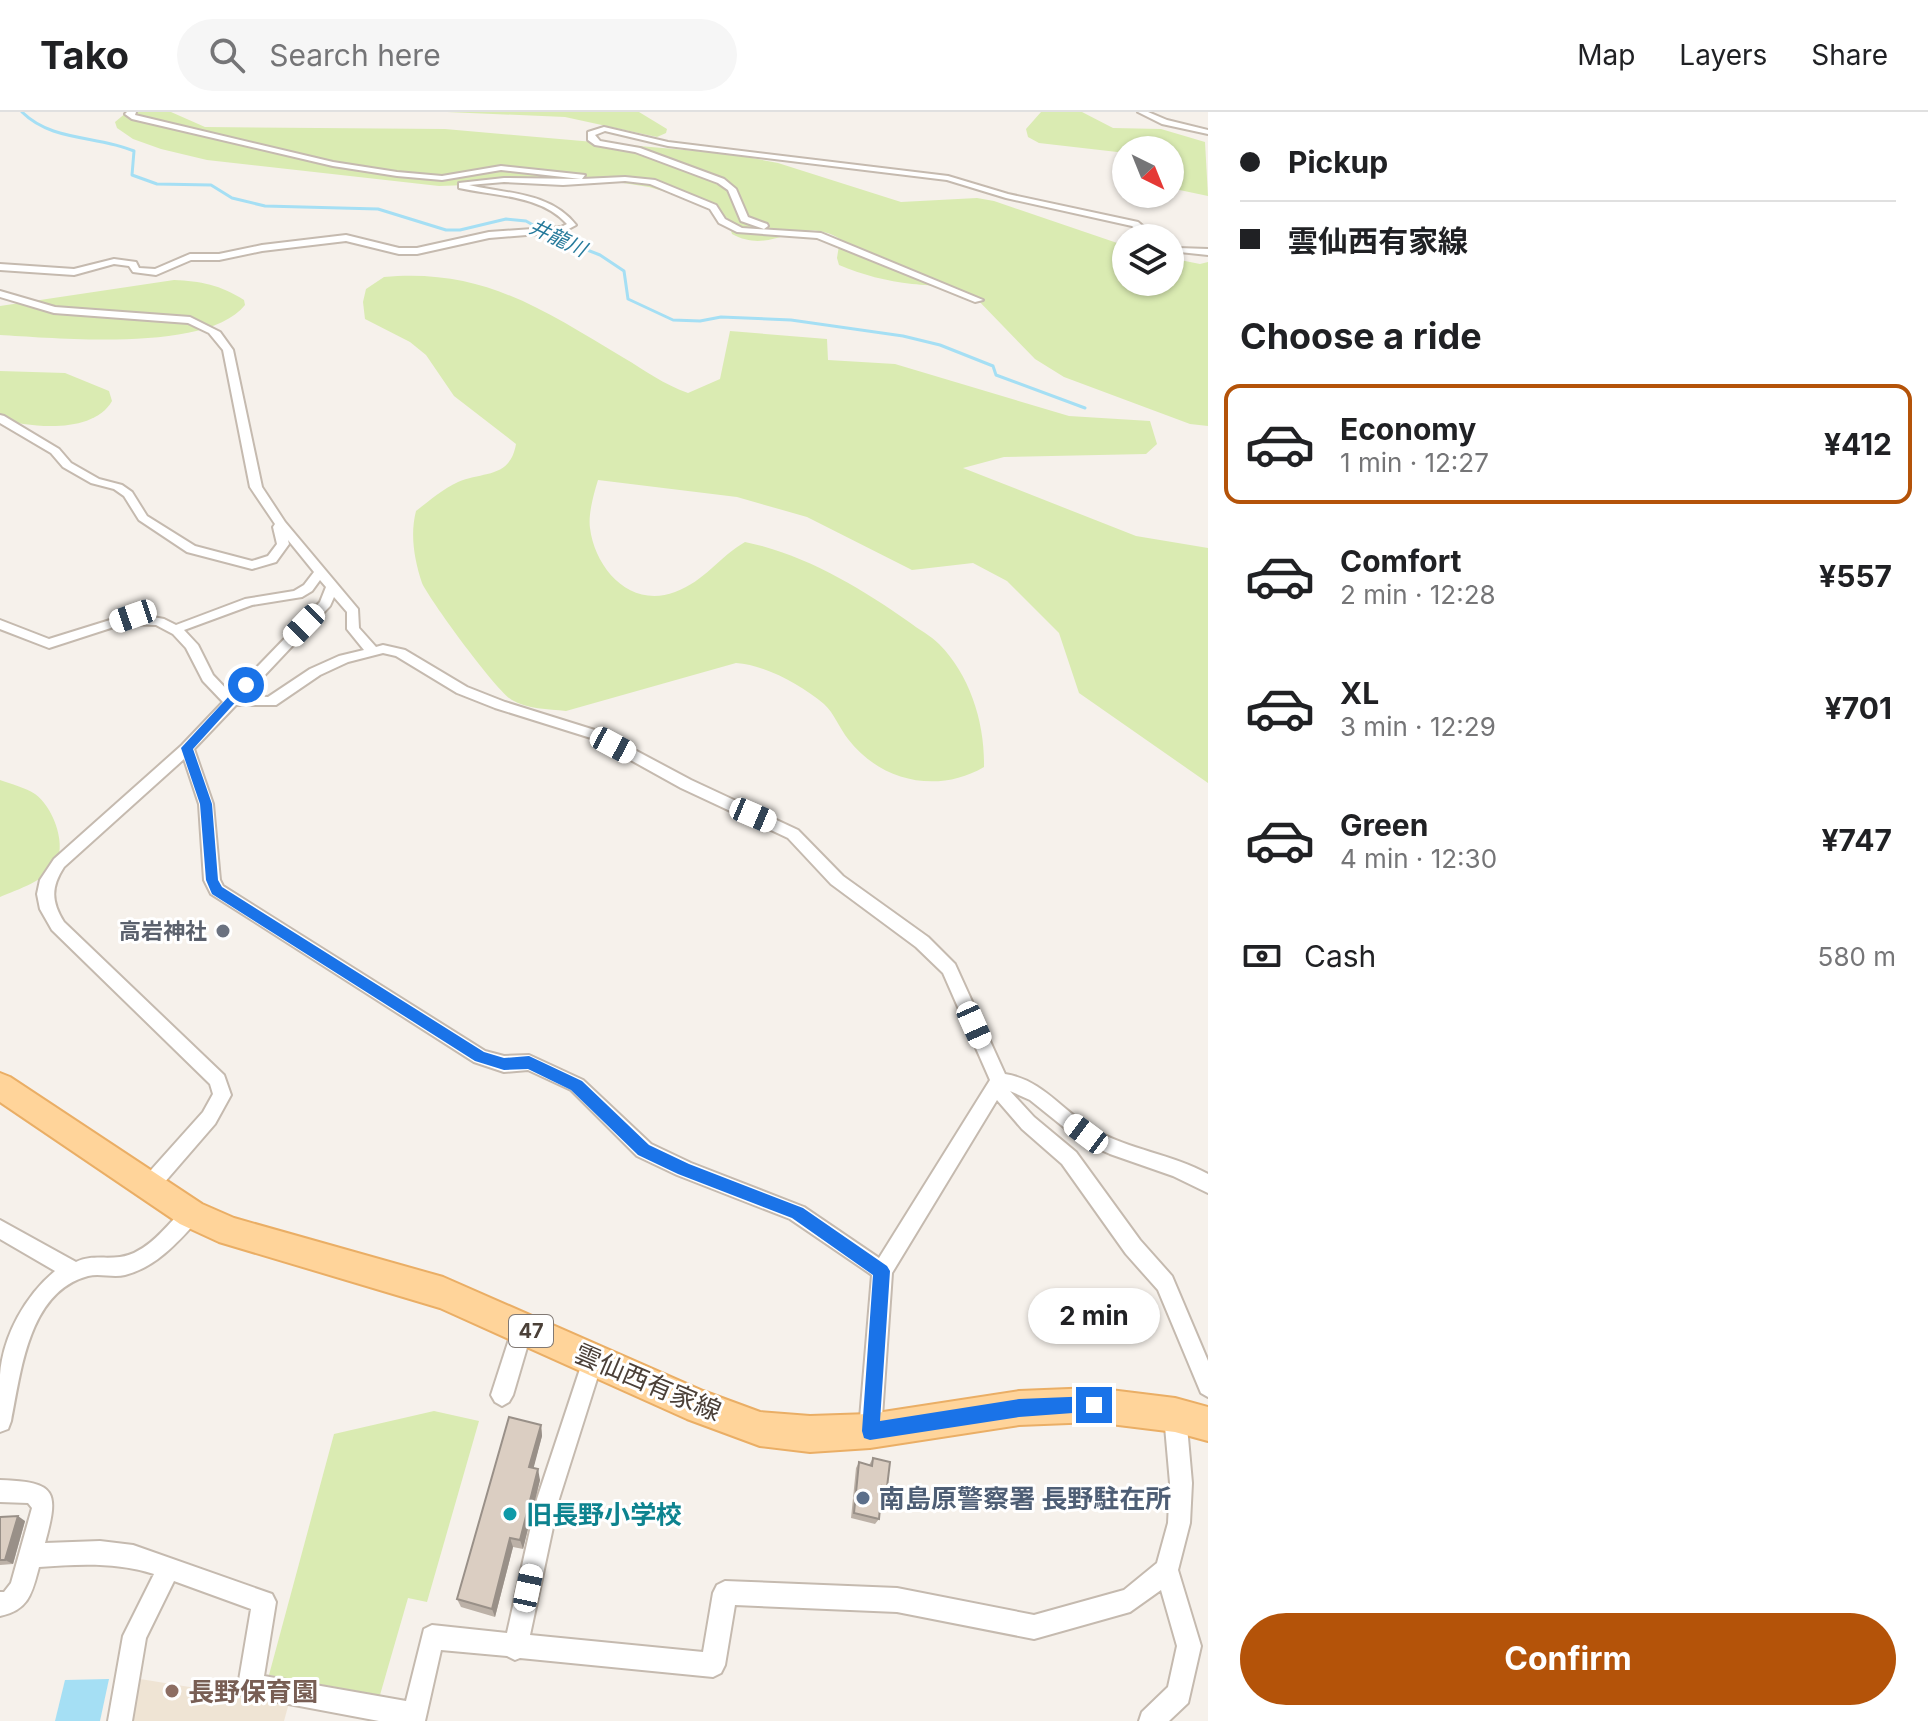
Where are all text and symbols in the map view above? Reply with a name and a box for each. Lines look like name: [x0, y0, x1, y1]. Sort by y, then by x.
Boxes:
search box: [177, 19, 737, 91]
text: Tako: [40, 32, 129, 78]
icon: search: [205, 33, 249, 77]
text: Search here: [269, 37, 441, 73]
text: Map: [1577, 38, 1635, 72]
text: Layers: [1679, 38, 1767, 72]
text: Share: [1811, 38, 1888, 72]
north arrow: [1112, 136, 1184, 208]
map controls: [1112, 136, 1184, 296]
text: Pickup: [1288, 144, 1388, 180]
water label: 井龍川: [526, 214, 592, 262]
text: 雲仙西有家線: [1288, 223, 1468, 259]
button: layers: [1112, 224, 1184, 296]
text: Choose a ride: [1240, 314, 1482, 358]
icon: car: [1244, 408, 1316, 480]
text: Economy: [1340, 411, 1476, 447]
text: ¥412: [1824, 426, 1892, 462]
text: 1 min · 12:27: [1340, 447, 1489, 478]
icon: car: [1244, 540, 1316, 612]
text: Comfort: [1340, 543, 1461, 579]
text: ¥557: [1819, 558, 1892, 594]
text: 2 min · 12:28: [1340, 579, 1496, 610]
car: [106, 597, 160, 635]
car: [279, 599, 329, 651]
route start: [228, 667, 264, 703]
icon: car: [1244, 672, 1316, 744]
text: XL: [1340, 675, 1379, 711]
text: ¥701: [1825, 690, 1892, 726]
text: 3 min · 12:29: [1340, 711, 1496, 742]
car: [586, 723, 640, 767]
car: [726, 795, 780, 835]
icon: car: [1244, 804, 1316, 876]
text: Green: [1340, 807, 1428, 843]
text: ¥747: [1821, 822, 1892, 858]
text: 4 min · 12:30: [1340, 843, 1497, 874]
place label: 高岩神社: [119, 918, 207, 944]
marker: 高岩神社: [214, 922, 232, 940]
icon: cash: [1240, 934, 1284, 978]
text: Cash: [1304, 938, 1376, 974]
text: 580 m: [1818, 941, 1896, 972]
car: [953, 998, 995, 1052]
car: [1060, 1110, 1112, 1158]
callout: 2 min: [1028, 1289, 1160, 1345]
text: 2 min: [1059, 1300, 1129, 1331]
road number: 47: [509, 1315, 553, 1347]
street label: 雲仙西有家線: [570, 1337, 726, 1427]
route end: [1076, 1387, 1112, 1423]
place label: 南島原警察署 長野駐在所: [879, 1483, 1171, 1514]
marker: 南島原警察署 長野駐在所: [854, 1489, 872, 1507]
place label: 旧長野小学校: [526, 1499, 682, 1530]
marker: 旧長野小学校: [501, 1505, 519, 1523]
car: [511, 1562, 545, 1614]
button: Confirm: [1240, 1613, 1896, 1705]
place label: 長野保育園: [188, 1676, 318, 1707]
marker: 長野保育園: [163, 1682, 181, 1700]

